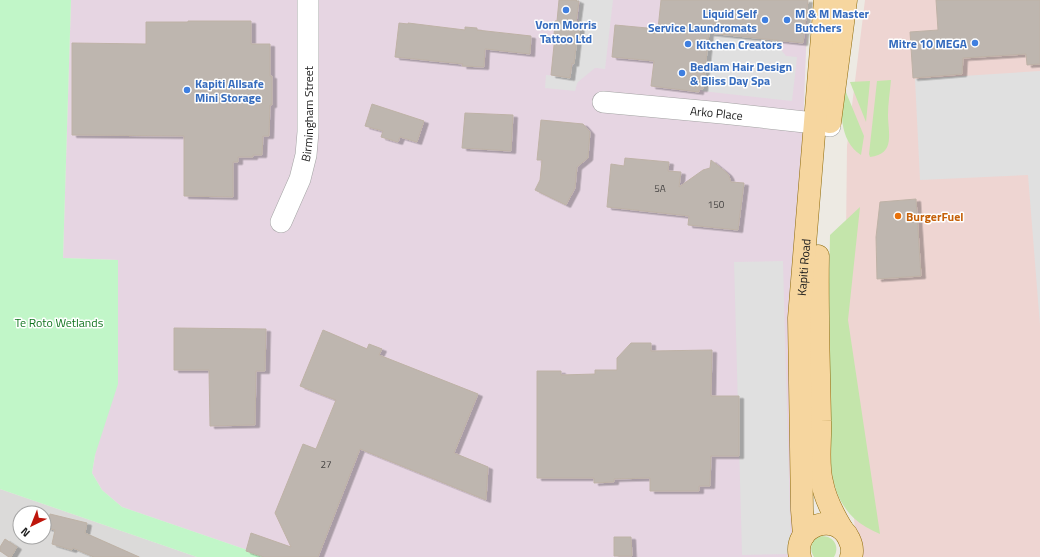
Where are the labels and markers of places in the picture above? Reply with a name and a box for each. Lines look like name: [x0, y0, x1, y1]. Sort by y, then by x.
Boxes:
place label: Liquid Self Service Laundromats: [648, 4, 758, 37]
place label: M & M Master Butchers: [795, 4, 870, 37]
marker: Vorn Morris Tattoo Ltd: [561, 5, 571, 15]
place label: Vorn Morris Tattoo Ltd: [535, 15, 597, 48]
marker: Liquid Self Service Laundromats: [760, 15, 770, 25]
marker: M & M Master Butchers: [782, 15, 792, 25]
place label: Mitre 10 MEGA: [889, 34, 968, 53]
place label: Kitchen Creators: [696, 35, 782, 54]
marker: Mitre 10 MEGA: [970, 38, 980, 48]
marker: Kitchen Creators: [683, 39, 693, 49]
place label: Bedlam Hair Design & Bliss Day Spa: [690, 57, 792, 90]
marker: Bedlam Hair Design & Bliss Day Spa: [677, 68, 687, 78]
place label: Kapiti Allsafe Mini Storage: [195, 74, 264, 107]
marker: Kapiti Allsafe Mini Storage: [182, 85, 192, 95]
place label: BurgerFuel: [906, 207, 964, 226]
marker: BurgerFuel: [893, 211, 903, 221]

